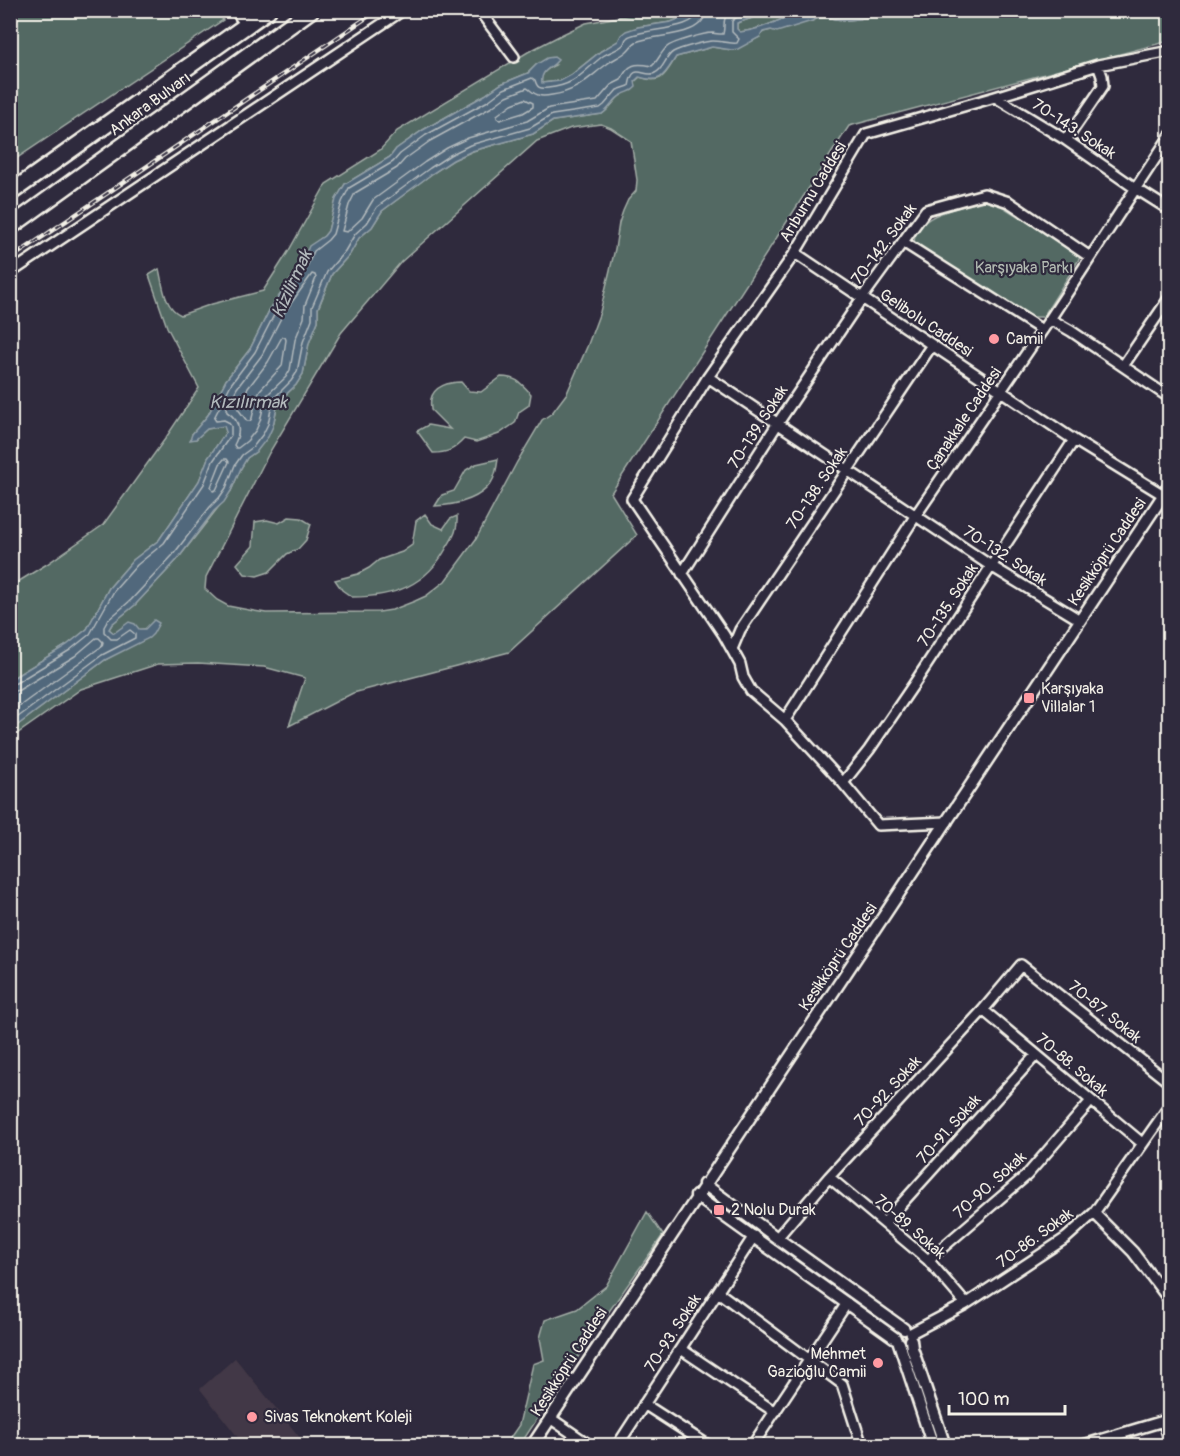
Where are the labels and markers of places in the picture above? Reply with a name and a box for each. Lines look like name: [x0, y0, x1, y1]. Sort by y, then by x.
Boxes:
place label: Camii: [1006, 329, 1043, 349]
marker: Camii: [987, 332, 1001, 346]
place label: Karşıyaka Villalar 1: [1041, 679, 1104, 717]
marker: Karşıyaka Villalar 1: [1022, 691, 1036, 705]
place label: 2 Nolu Durak: [731, 1200, 816, 1220]
marker: 2 Nolu Durak: [712, 1203, 726, 1217]
place label: Mehmet Gazioğlu Camii: [767, 1344, 867, 1382]
marker: Mehmet Gazioğlu Camii: [871, 1356, 885, 1370]
place label: Sivas Teknokent Koleji: [264, 1407, 412, 1427]
marker: Sivas Teknokent Koleji: [245, 1410, 259, 1424]

